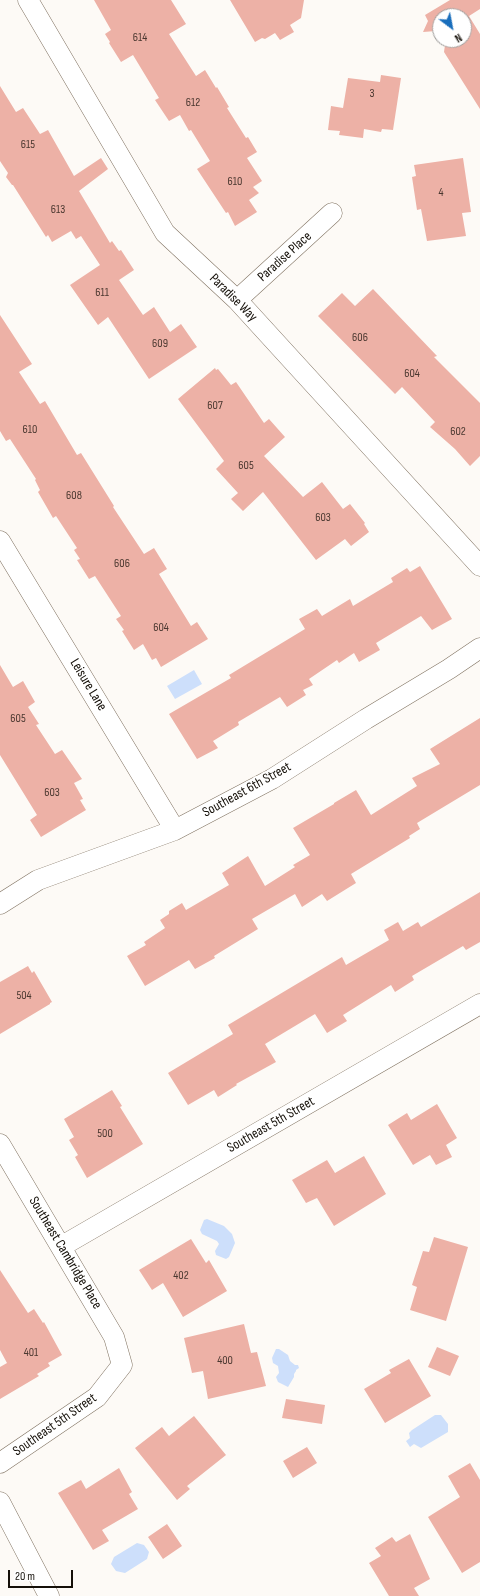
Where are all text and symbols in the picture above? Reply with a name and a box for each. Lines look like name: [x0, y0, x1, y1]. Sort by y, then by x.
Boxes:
north arrow: [432, 8, 472, 48]
house number: 614: [133, 31, 147, 45]
text: N: [452, 31, 464, 45]
house number: 3: [369, 87, 375, 101]
house number: 612: [186, 96, 200, 110]
house number: 615: [21, 138, 35, 152]
house number: 610: [228, 175, 242, 189]
house number: 4: [438, 186, 444, 200]
house number: 613: [51, 203, 65, 217]
street label: Paradise Place: [255, 228, 315, 286]
street label: Paradise Way: [205, 270, 261, 326]
house number: 611: [95, 286, 109, 300]
house number: 606: [352, 331, 368, 345]
house number: 609: [152, 337, 168, 351]
house number: 604: [404, 367, 420, 381]
house number: 607: [207, 399, 223, 413]
house number: 610: [23, 423, 37, 437]
house number: 602: [450, 425, 466, 439]
house number: 605: [238, 459, 254, 473]
house number: 608: [66, 489, 82, 503]
house number: 603: [315, 511, 331, 525]
house number: 606: [114, 557, 130, 571]
house number: 604: [153, 621, 169, 635]
street label: Leisure Lane: [66, 656, 110, 714]
house number: 605: [10, 712, 26, 726]
street label: Southeast 6th Street: [200, 759, 294, 821]
house number: 603: [44, 786, 60, 800]
house number: 504: [16, 989, 32, 1003]
street label: Southeast 5th Street: [224, 1093, 318, 1157]
house number: 500: [97, 1127, 113, 1141]
street label: Southeast Cambridge Place: [25, 1194, 105, 1312]
house number: 402: [173, 1269, 189, 1283]
house number: 401: [24, 1346, 38, 1360]
house number: 400: [217, 1354, 233, 1368]
street label: Southeast 5th Street: [10, 1390, 100, 1460]
scale bar: [10, 1562, 75, 1588]
text: 20 m: [15, 1569, 35, 1584]

